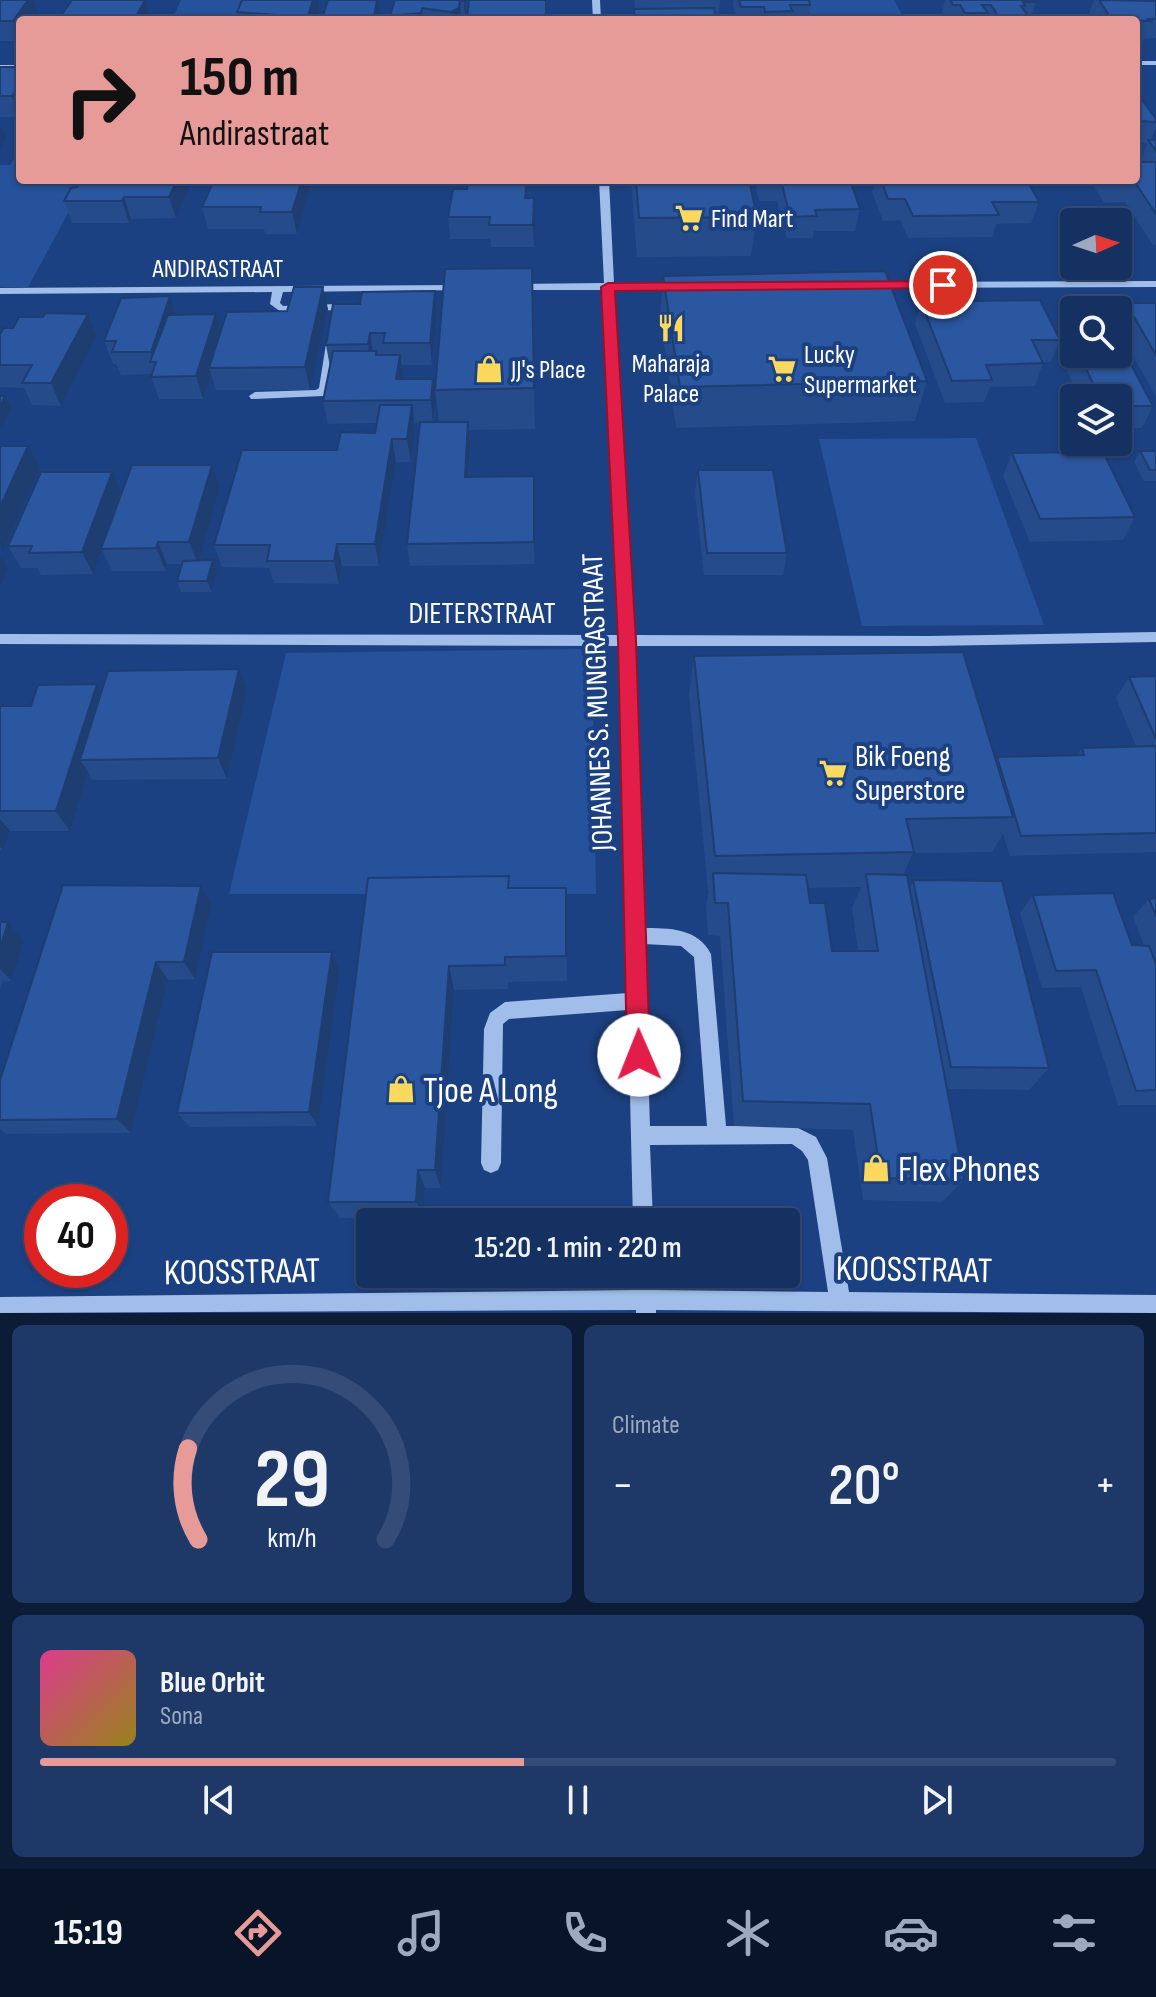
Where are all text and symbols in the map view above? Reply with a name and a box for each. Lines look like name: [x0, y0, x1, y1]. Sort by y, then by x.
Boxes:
text: 150 m: [180, 45, 299, 112]
icon: right: [48, 48, 152, 152]
text: Andirastraat: [180, 113, 329, 156]
supermarket icon: Find Mart: [674, 203, 704, 233]
place label: Find Mart: [711, 204, 793, 235]
north arrow: [1060, 208, 1132, 280]
map controls: [1060, 208, 1132, 456]
pin: [909, 251, 977, 319]
street label: ANDIRASTRAAT: [152, 254, 283, 285]
icon: arrive: [921, 263, 965, 307]
button: search: [1060, 296, 1132, 368]
restaurant icon: Maharaja Palace: [656, 313, 686, 343]
place label: Lucky Supermarket: [804, 340, 917, 401]
place label: Maharaja Palace: [632, 349, 710, 410]
shop icon: JJ's Place: [474, 354, 504, 384]
supermarket icon: Lucky Supermarket: [767, 354, 797, 384]
place label: JJ's Place: [510, 355, 586, 386]
button: layers: [1060, 384, 1132, 456]
street label: JOHANNES S. MUNGRASTRAAT: [575, 553, 621, 852]
street label: DIETERSTRAAT: [408, 596, 556, 632]
place label: Bik Foeng Superstore: [855, 739, 965, 809]
supermarket icon: Bik Foeng Superstore: [818, 758, 848, 788]
position arrow: [597, 1013, 681, 1097]
place label: Tjoe A Long: [423, 1070, 558, 1113]
shop icon: Tjoe A Long: [386, 1074, 416, 1104]
place label: Flex Phones: [898, 1149, 1040, 1192]
shop icon: Flex Phones: [861, 1153, 891, 1183]
speed limit sign: 40: [24, 1184, 128, 1288]
text: 15:20 · 1 min · 220 m: [474, 1230, 682, 1266]
street label: KOOSSTRAAT: [835, 1248, 993, 1293]
street label: KOOSSTRAAT: [163, 1250, 321, 1295]
text: Climate: [612, 1410, 680, 1441]
text: 29: [254, 1431, 330, 1531]
text: 20°: [828, 1450, 900, 1522]
text: −: [612, 1459, 634, 1512]
text: +: [1094, 1459, 1116, 1512]
text: km/h: [267, 1521, 317, 1556]
text: Blue Orbit: [160, 1665, 265, 1701]
text: Sona: [160, 1701, 203, 1732]
icon: previous: [197, 1778, 241, 1822]
icon: pause: [556, 1778, 600, 1822]
icon: next: [915, 1778, 959, 1822]
icon: directions: [230, 1905, 286, 1961]
icon: music: [393, 1905, 449, 1961]
icon: phone: [557, 1905, 613, 1961]
icon: climate: [720, 1905, 776, 1961]
icon: car: [883, 1905, 939, 1961]
icon: filters: [1046, 1905, 1102, 1961]
text: 15:19: [54, 1912, 123, 1955]

